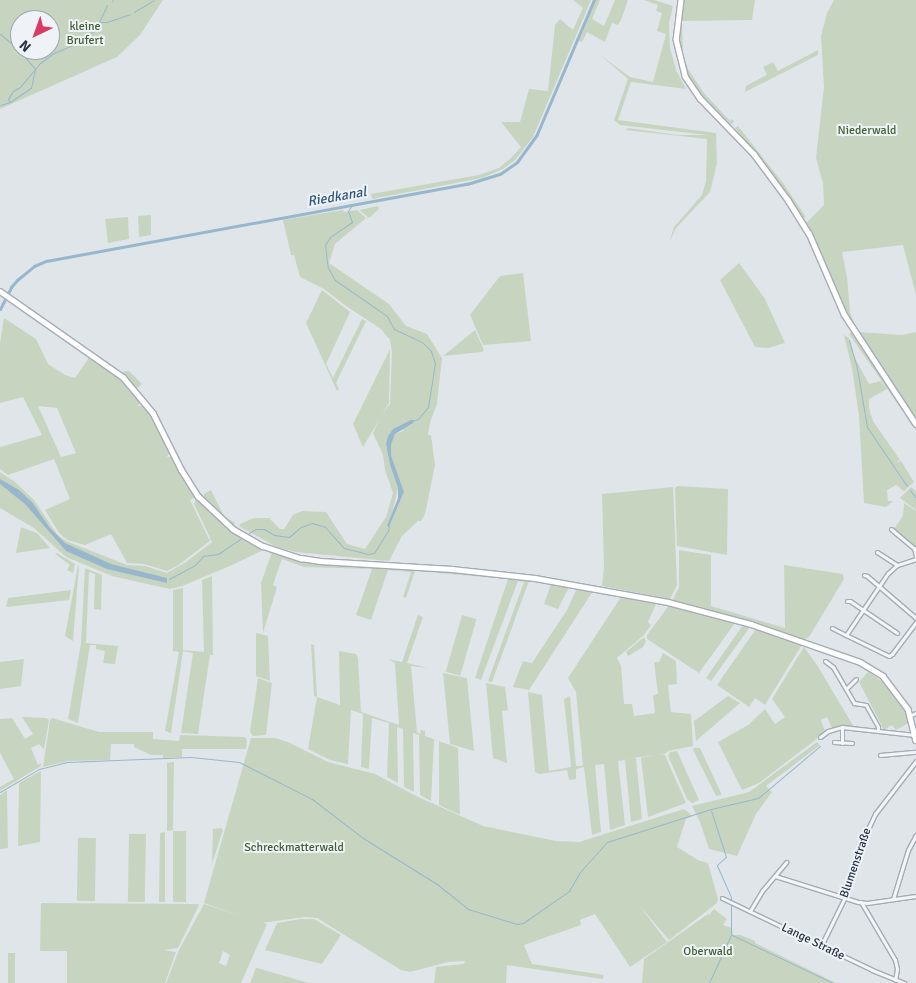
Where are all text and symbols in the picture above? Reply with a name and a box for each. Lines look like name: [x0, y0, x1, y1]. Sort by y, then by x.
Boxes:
north arrow: [10, 10, 60, 60]
park label: kleine Brufert: [67, 20, 103, 48]
text: N: [16, 36, 35, 55]
park label: Niederwald: [838, 124, 896, 138]
water label: Riedkanal: [306, 184, 368, 210]
street label: Blumenstraße: [837, 826, 875, 900]
park label: Schreckmatterwald: [244, 841, 344, 855]
street label: Lange Straße: [779, 921, 847, 963]
park label: Oberwald: [683, 945, 733, 959]

